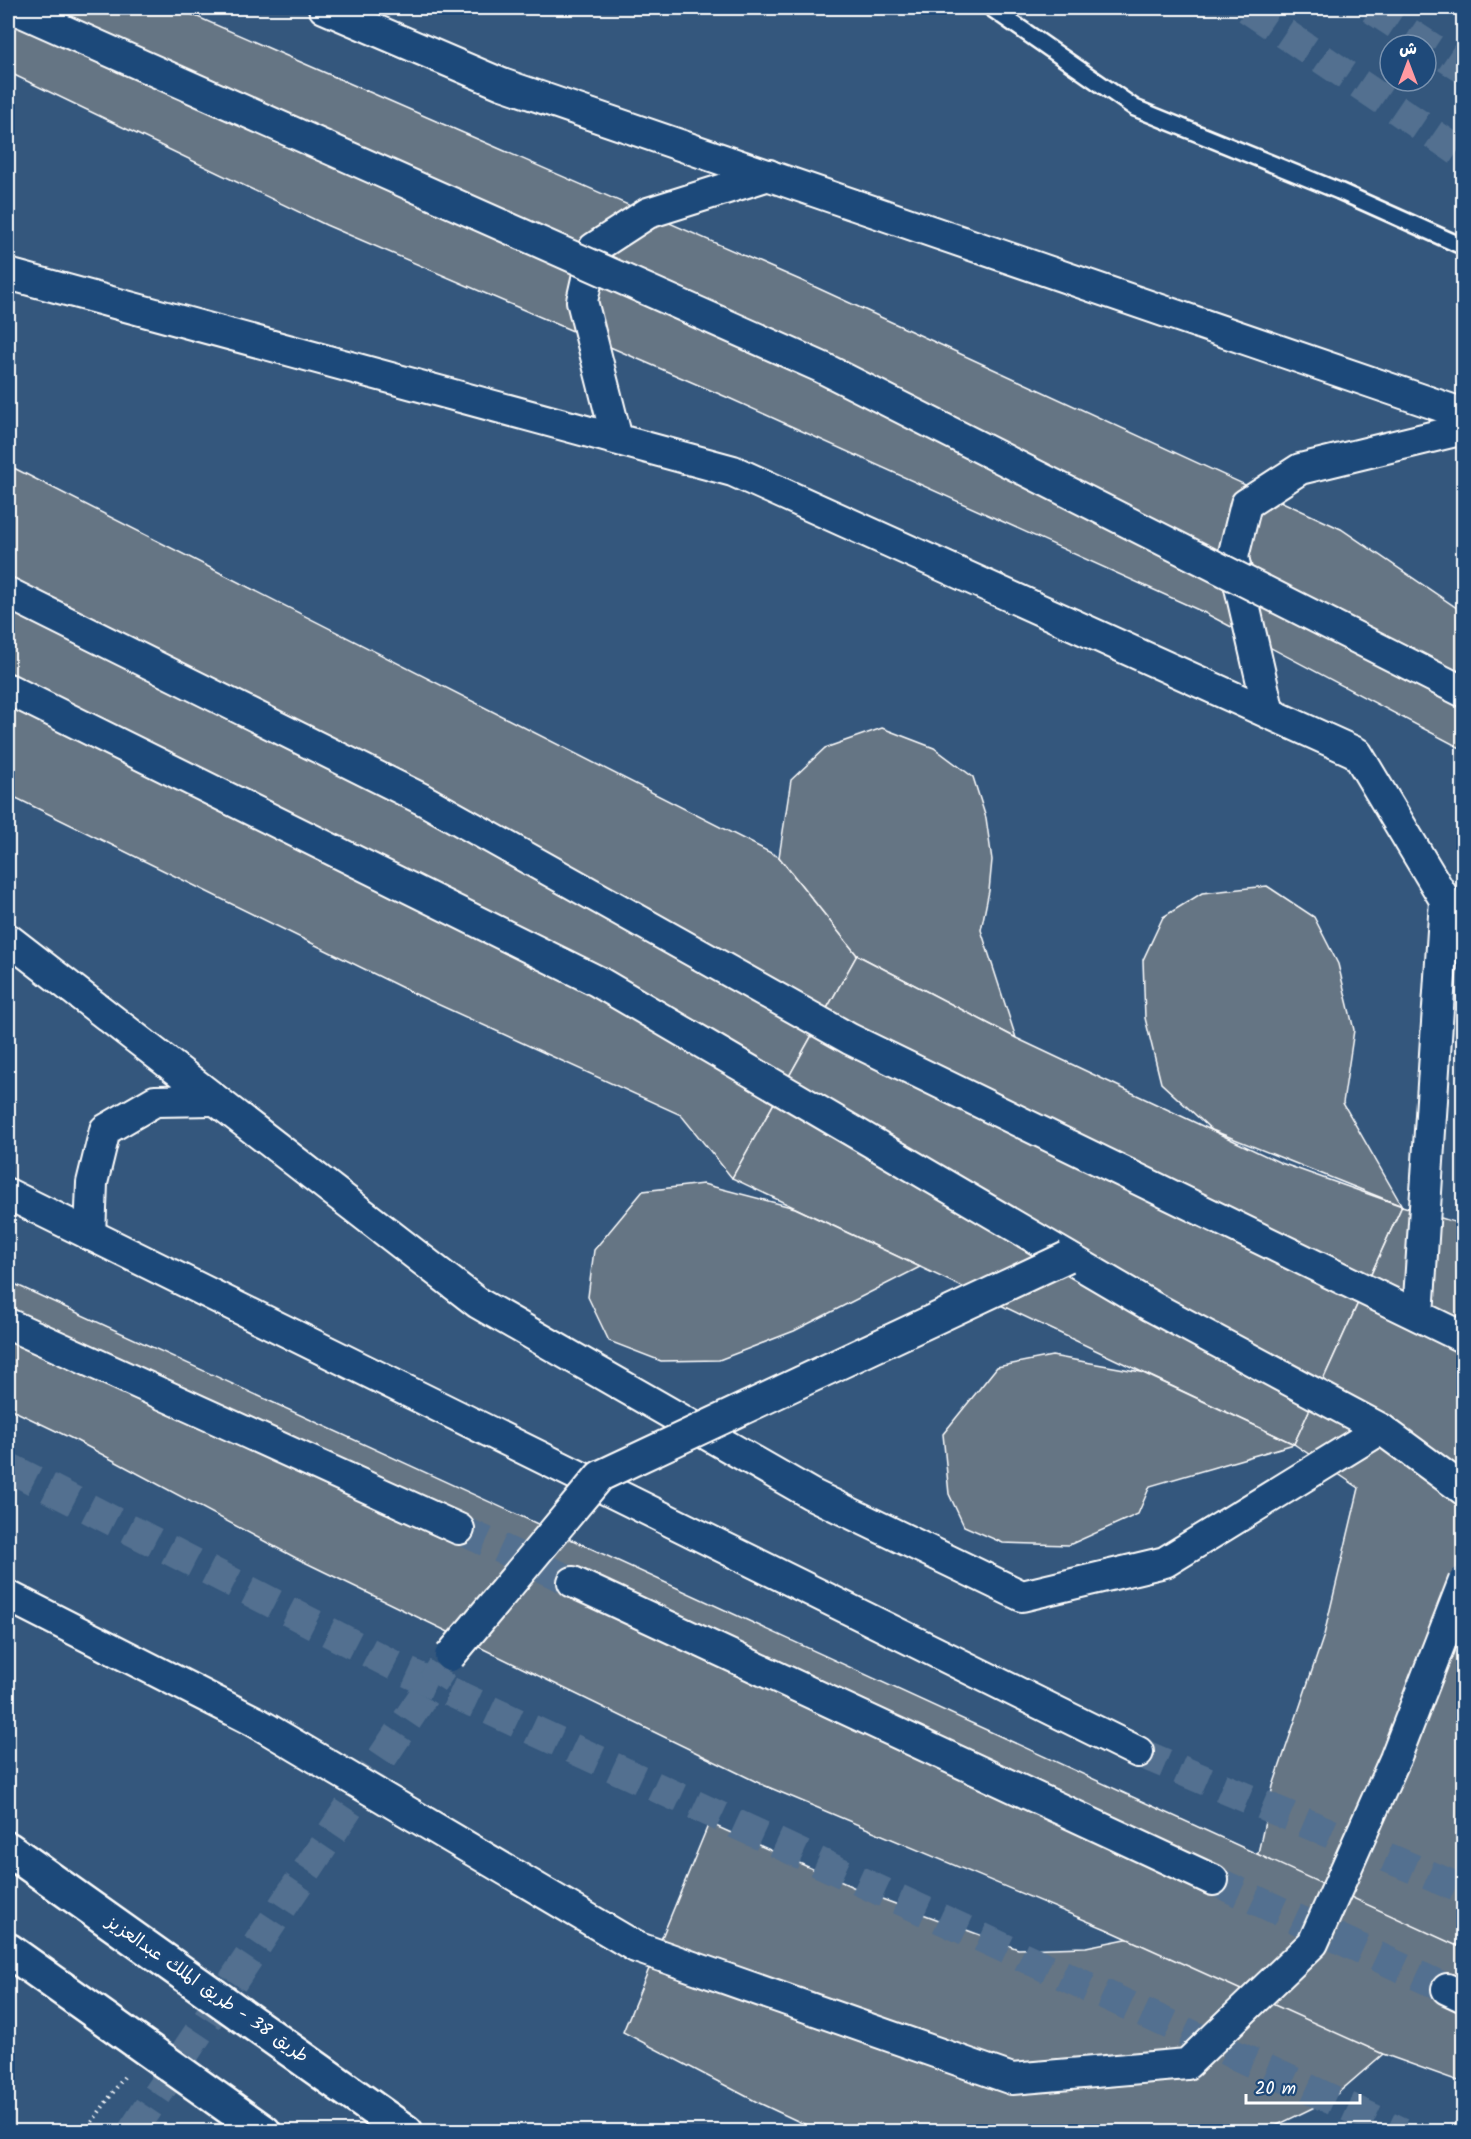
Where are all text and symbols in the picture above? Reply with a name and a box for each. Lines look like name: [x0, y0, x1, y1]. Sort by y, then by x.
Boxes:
north arrow: [1378, 33, 1438, 93]
text: ش: [1399, 37, 1417, 62]
street label: طريق 38 - طريق الملك عبدالعزيز: [98, 1908, 314, 2071]
scale bar: [1246, 2067, 1360, 2105]
text: 20 m: [1255, 2075, 1296, 2104]

